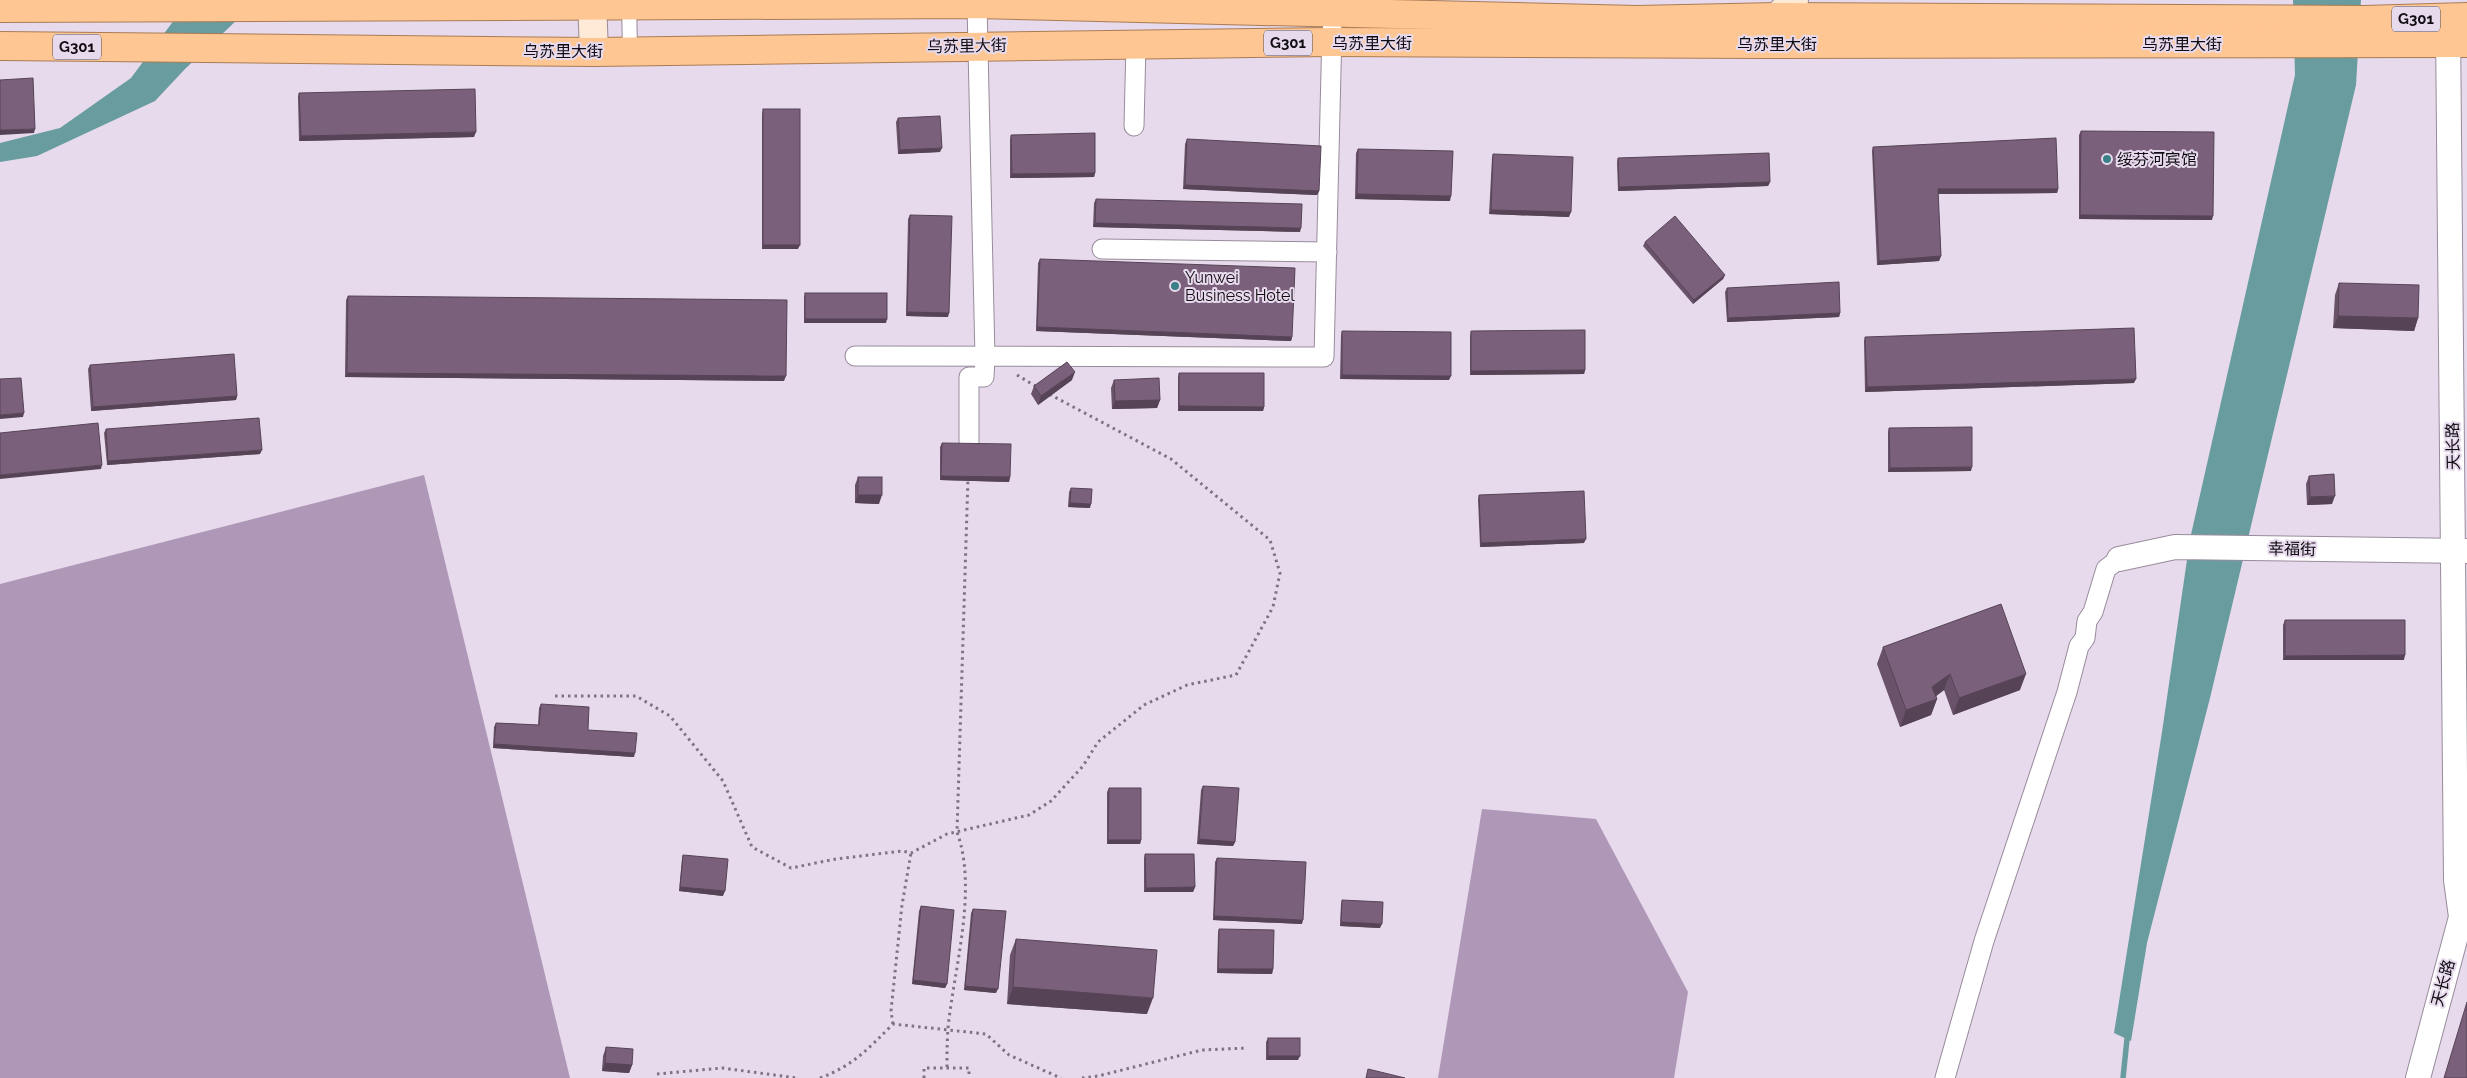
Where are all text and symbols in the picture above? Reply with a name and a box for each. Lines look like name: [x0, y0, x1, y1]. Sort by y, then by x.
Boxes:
road number: G301: [2392, 6, 2440, 32]
road number: G301: [1264, 30, 1312, 56]
road number: G301: [53, 34, 101, 60]
street label: 乌苏里大街: [1332, 34, 1412, 53]
street label: 乌苏里大街: [1737, 35, 1817, 54]
street label: 乌苏里大街: [2142, 35, 2222, 54]
street label: 乌苏里大街: [927, 36, 1007, 56]
street label: 乌苏里大街: [523, 42, 603, 61]
place label: 绥芬河宾馆: [2117, 150, 2197, 169]
marker: 绥芬河宾馆: [2101, 153, 2113, 165]
place label: Yunwei Business Hotel: [1185, 268, 1295, 305]
marker: Yunwei Business Hotel: [1169, 280, 1181, 292]
street label: 天长路: [2443, 422, 2463, 470]
street label: 幸福街: [2268, 539, 2316, 559]
street label: 天长路: [2428, 957, 2458, 1009]

